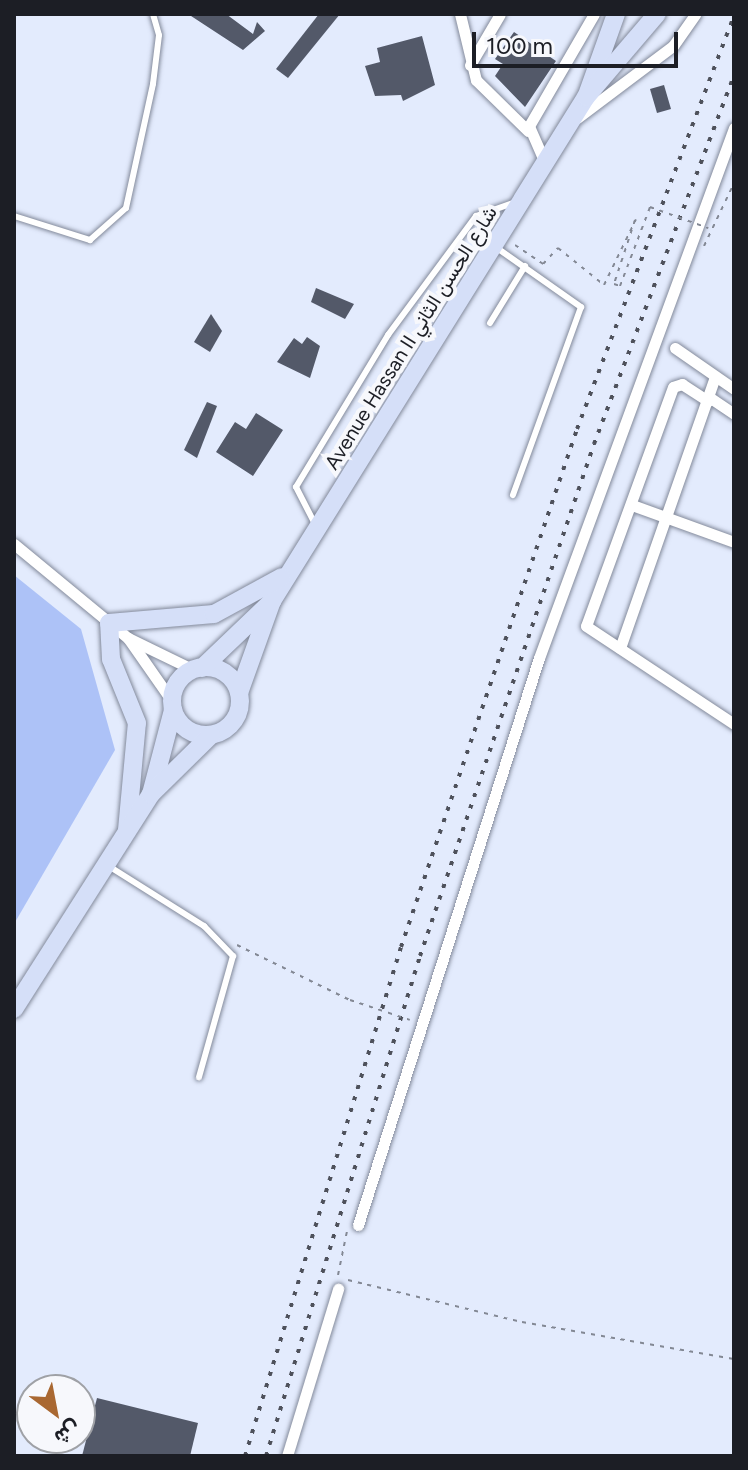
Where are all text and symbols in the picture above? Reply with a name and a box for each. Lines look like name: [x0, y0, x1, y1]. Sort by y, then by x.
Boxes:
scale bar: [476, 16, 682, 66]
text: 100 m: [486, 31, 553, 60]
street label: Avenue Hassan II شارع الحسن الثاني: [320, 202, 502, 474]
north arrow: [16, 1374, 96, 1454]
text: ش: [50, 1415, 86, 1452]

